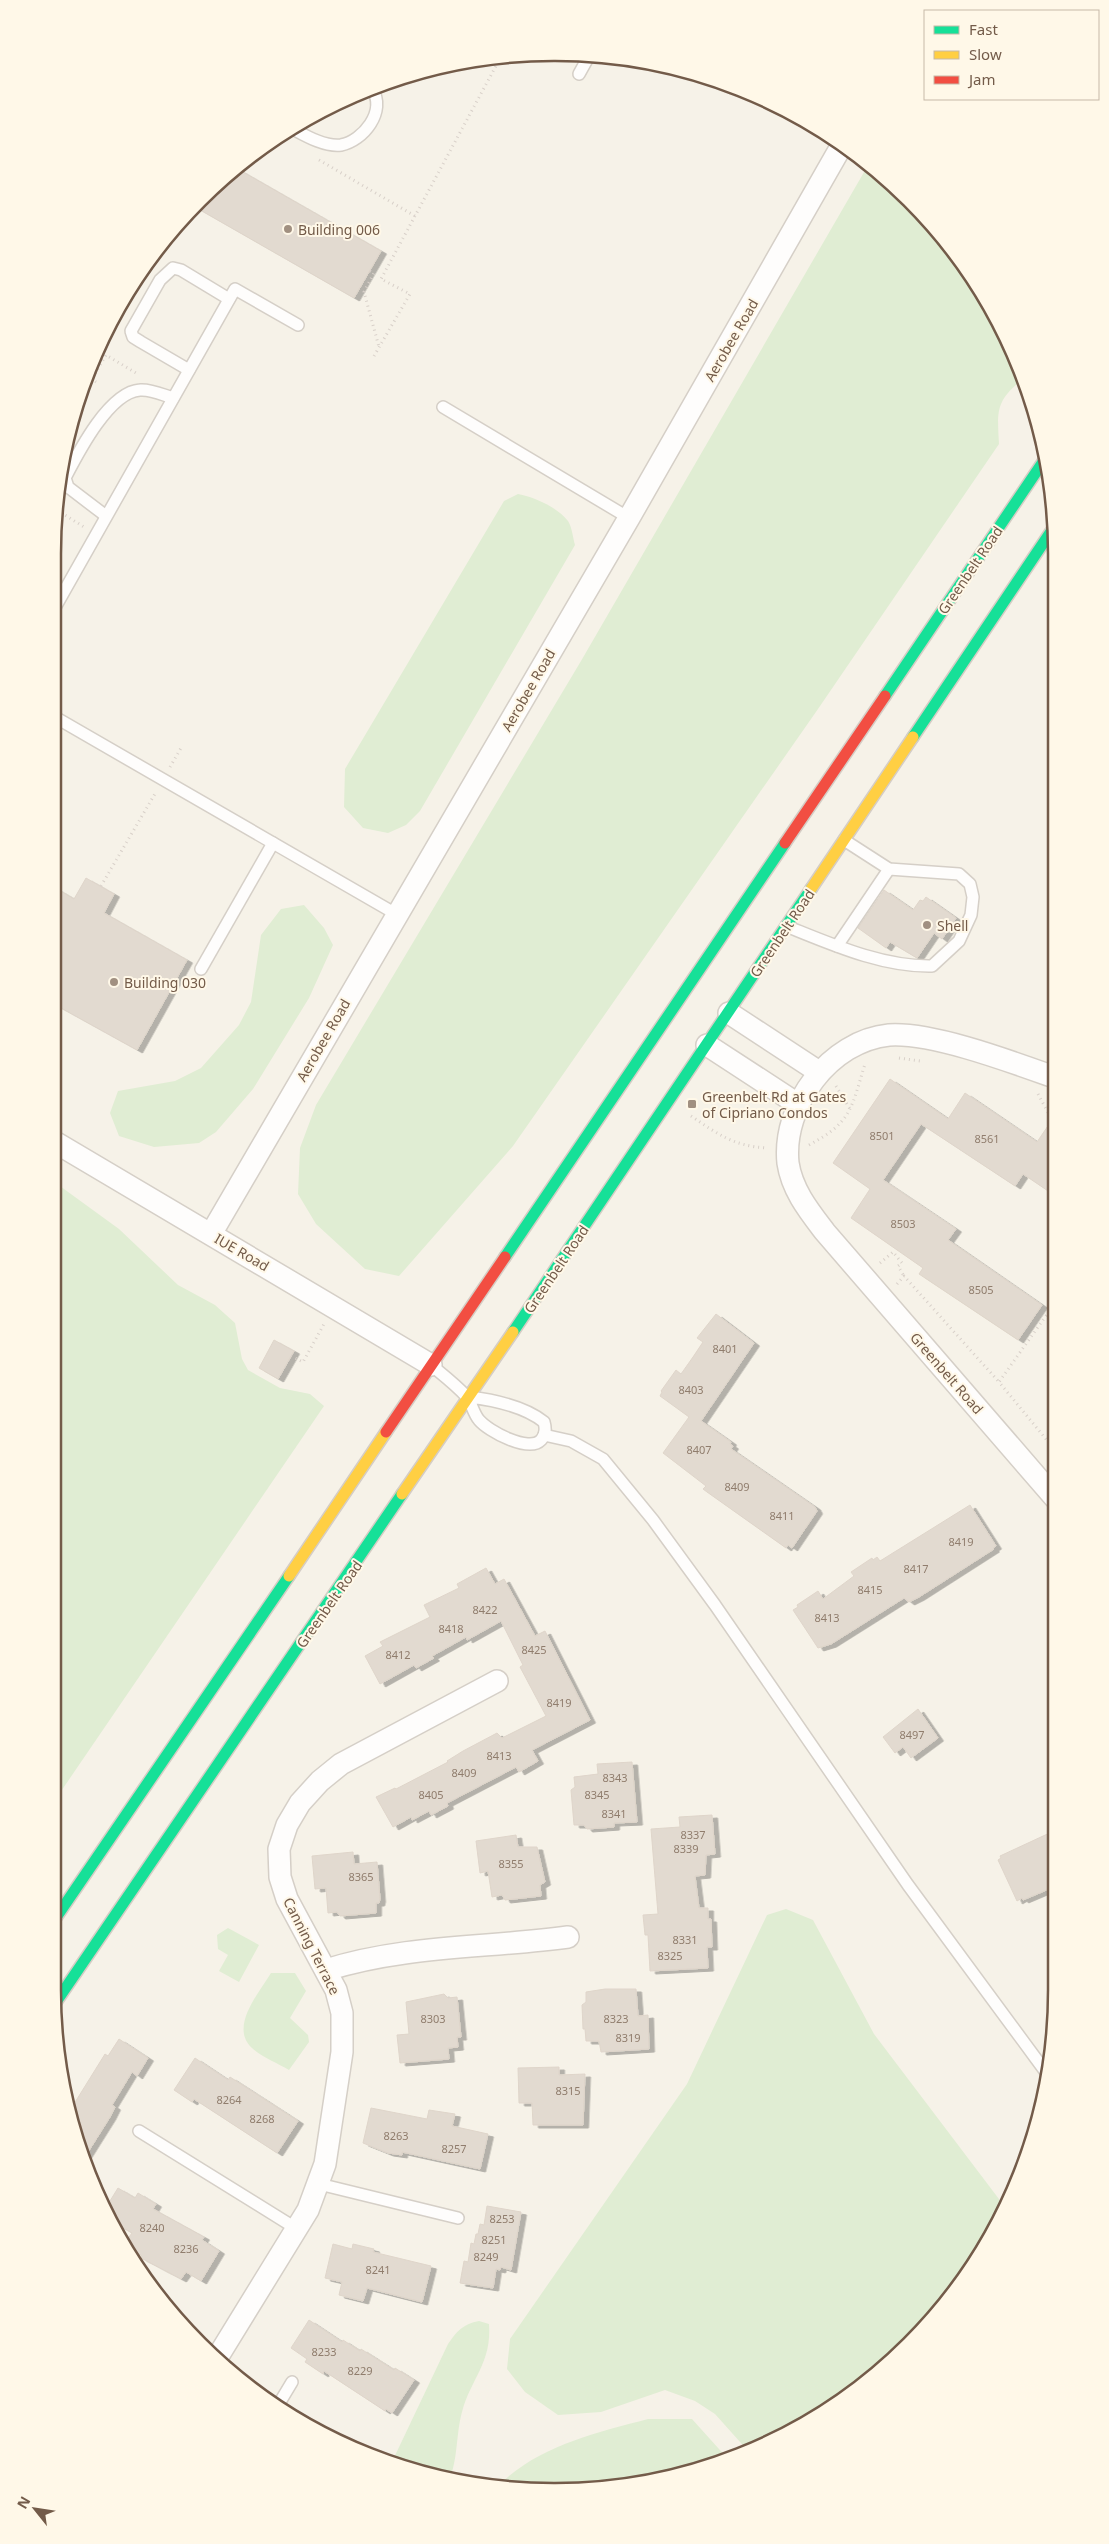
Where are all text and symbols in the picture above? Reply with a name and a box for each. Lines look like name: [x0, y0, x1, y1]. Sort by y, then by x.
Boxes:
legend: [924, 10, 1099, 100]
text: Fast: [969, 19, 998, 39]
text: Slow: [969, 44, 1002, 64]
text: Jam: [967, 69, 996, 89]
place label: Building 006: [298, 220, 380, 239]
marker: Building 006: [282, 223, 294, 235]
street label: Aerobee Road: [700, 295, 762, 385]
street label: Greenbelt Road: [933, 522, 1007, 618]
street label: Aerobee Road: [497, 645, 559, 735]
street label: Greenbelt Road: [745, 885, 819, 981]
place label: Shell: [937, 916, 968, 935]
marker: Shell: [921, 919, 933, 931]
place label: Building 030: [124, 973, 206, 992]
marker: Building 030: [108, 976, 120, 988]
street label: Aerobee Road: [292, 995, 354, 1085]
place label: Greenbelt Rd at Gates of Cipriano Condos: [702, 1087, 846, 1122]
marker: Greenbelt Rd at Gates of Cipriano Condos: [686, 1098, 698, 1110]
house number: 8501: [869, 1128, 895, 1143]
house number: 8561: [974, 1131, 1000, 1146]
house number: 8503: [890, 1216, 916, 1231]
street label: Greenbelt Road: [519, 1221, 593, 1317]
street label: IUE Road: [211, 1229, 273, 1275]
house number: 8505: [968, 1282, 994, 1297]
street label: Greenbelt Road: [906, 1328, 988, 1418]
house number: 8401: [712, 1341, 738, 1356]
house number: 8403: [678, 1382, 704, 1397]
house number: 8407: [686, 1442, 712, 1457]
house number: 8409: [724, 1479, 750, 1494]
house number: 8411: [769, 1508, 795, 1523]
house number: 8419: [948, 1534, 974, 1549]
street label: Greenbelt Road: [292, 1557, 366, 1651]
house number: 8417: [903, 1561, 929, 1576]
house number: 8415: [857, 1582, 883, 1597]
house number: 8422: [472, 1602, 498, 1617]
house number: 8413: [814, 1610, 840, 1625]
house number: 8418: [438, 1621, 464, 1636]
house number: 8425: [521, 1642, 547, 1657]
house number: 8412: [385, 1647, 411, 1662]
house number: 8419: [546, 1695, 572, 1710]
house number: 8497: [899, 1727, 925, 1742]
house number: 8413: [486, 1748, 512, 1763]
house number: 8409: [451, 1765, 477, 1780]
house number: 8343: [602, 1770, 628, 1785]
house number: 8405: [418, 1787, 444, 1802]
house number: 8345: [584, 1787, 610, 1802]
house number: 8341: [601, 1806, 627, 1821]
house number: 8337: [680, 1827, 706, 1842]
house number: 8339: [673, 1841, 699, 1856]
house number: 8355: [498, 1856, 524, 1871]
house number: 8365: [348, 1869, 374, 1884]
street label: Canning Terrace: [279, 1894, 345, 1998]
house number: 8331: [672, 1932, 698, 1947]
house number: 8325: [657, 1948, 683, 1963]
house number: 8303: [420, 2011, 446, 2026]
house number: 8323: [603, 2011, 629, 2026]
house number: 8319: [615, 2030, 641, 2045]
house number: 8315: [555, 2083, 581, 2098]
house number: 8264: [216, 2092, 242, 2107]
house number: 8268: [249, 2111, 275, 2126]
house number: 8263: [383, 2128, 409, 2143]
house number: 8257: [441, 2141, 467, 2156]
house number: 8253: [489, 2211, 515, 2226]
house number: 8240: [139, 2220, 165, 2235]
house number: 8251: [481, 2232, 507, 2247]
house number: 8236: [173, 2241, 199, 2256]
house number: 8249: [473, 2249, 499, 2264]
house number: 8241: [365, 2262, 391, 2277]
house number: 8233: [311, 2344, 337, 2359]
house number: 8229: [347, 2363, 373, 2378]
north arrow: [10, 2484, 60, 2534]
text: N: [12, 2493, 34, 2512]

